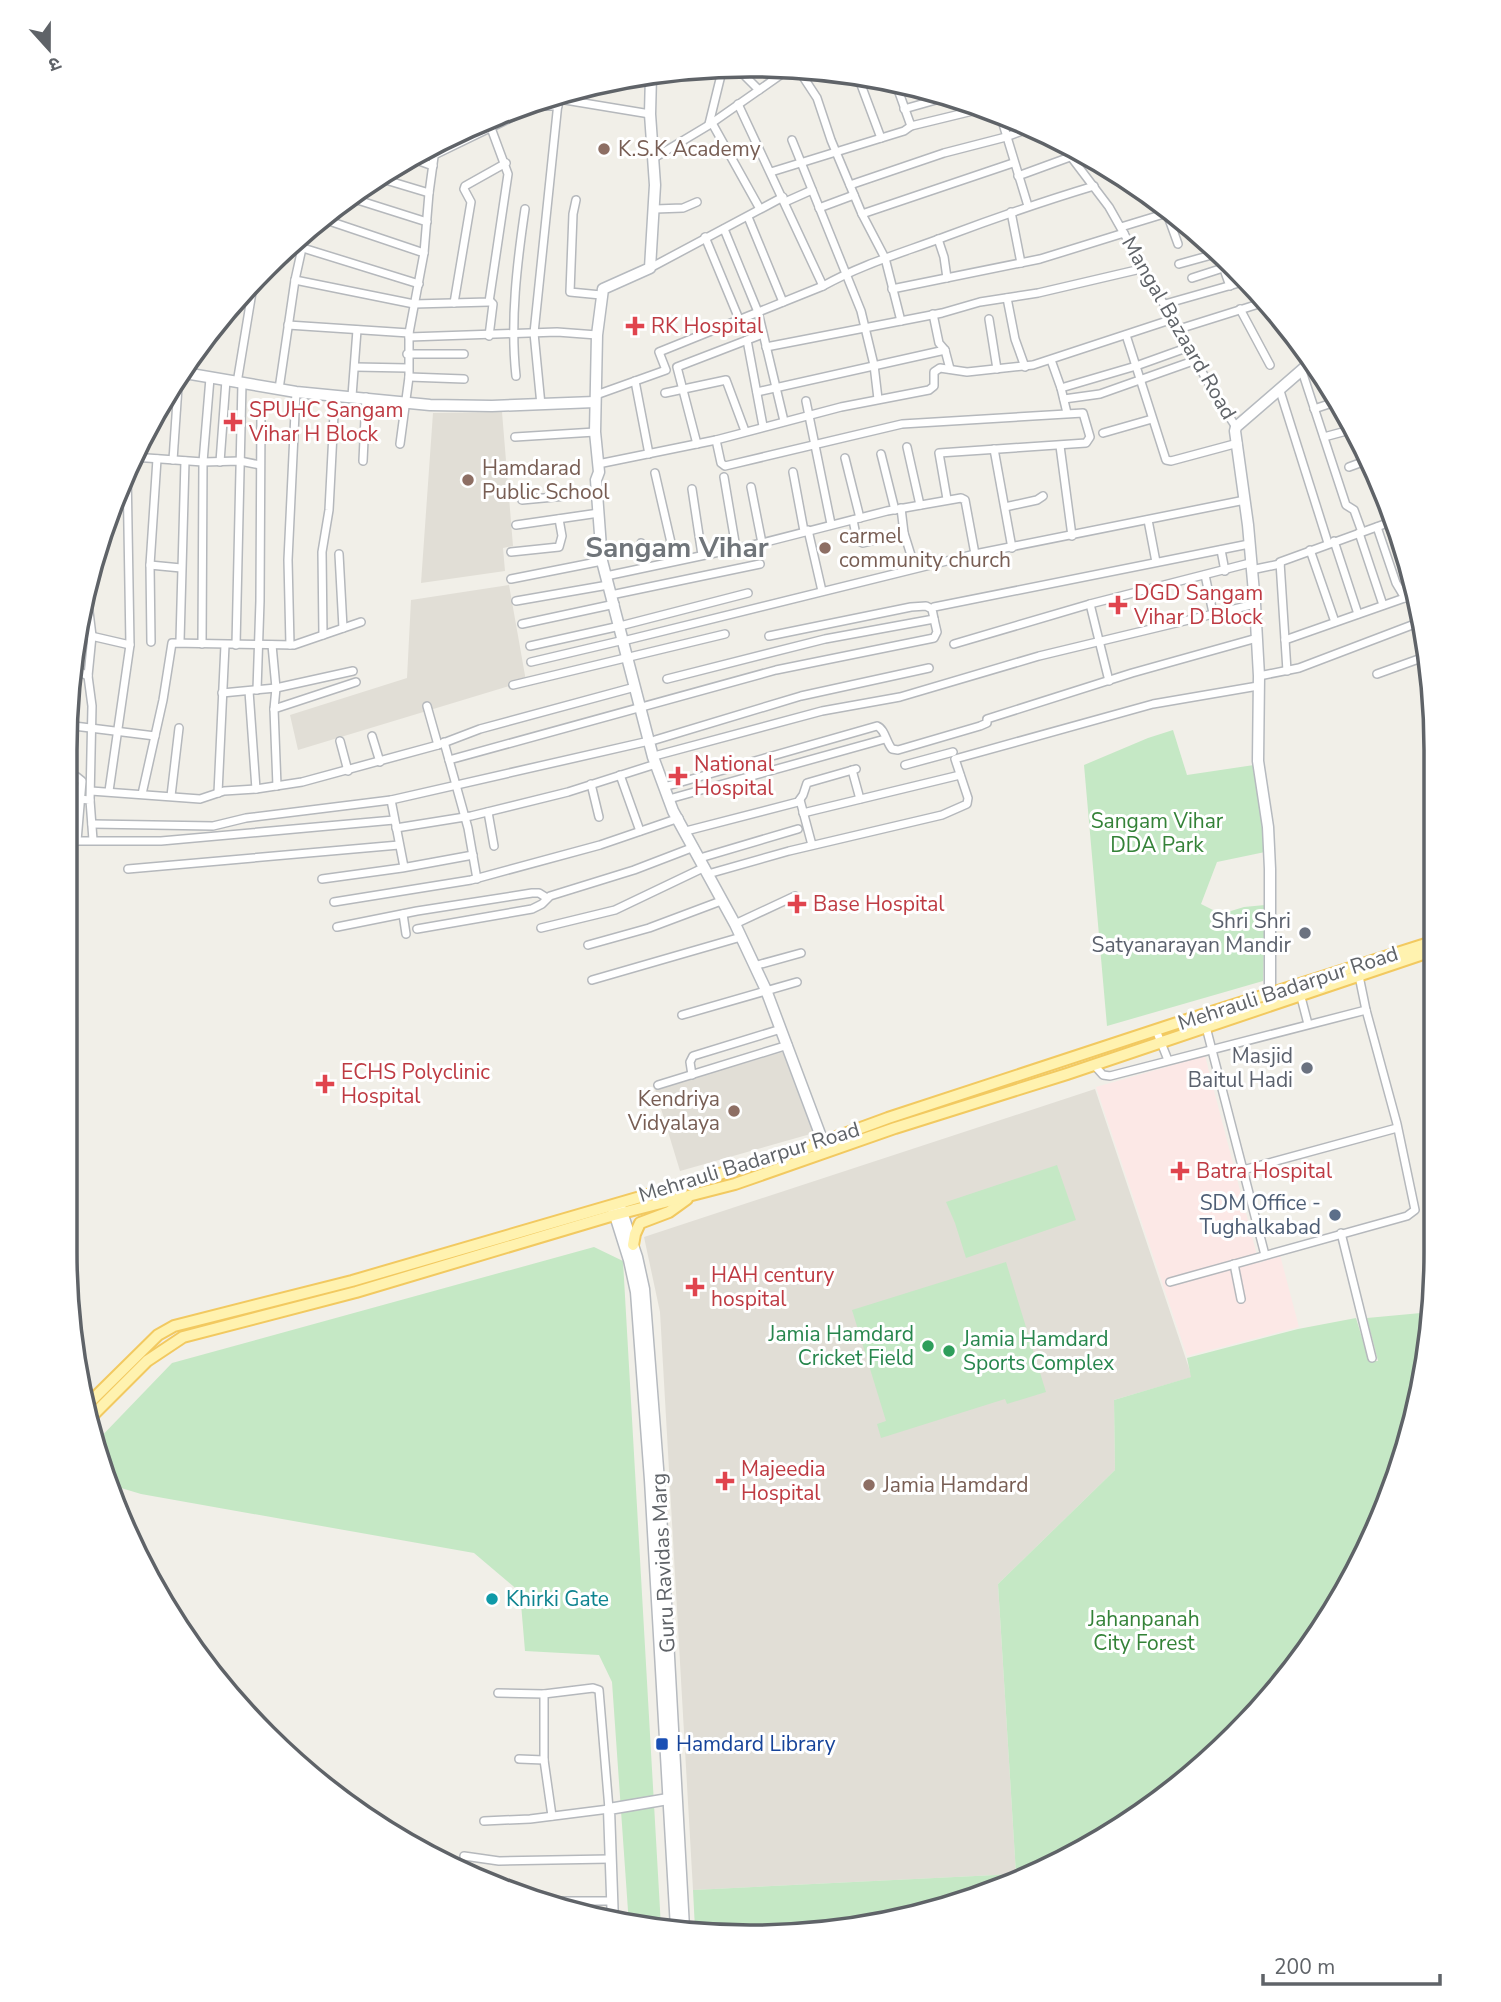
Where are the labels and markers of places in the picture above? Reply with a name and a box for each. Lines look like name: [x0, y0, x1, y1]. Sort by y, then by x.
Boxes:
place label: K.S.K Academy: [618, 135, 761, 163]
marker: K.S.K Academy: [596, 141, 612, 157]
place label: RK Hospital: [651, 312, 764, 340]
marker: RK Hospital: [625, 316, 645, 336]
place label: SPUHC Sangam Vihar H Block: [248, 396, 403, 448]
marker: SPUHC Sangam Vihar H Block: [223, 412, 243, 432]
place label: Hamdarad Public School: [482, 454, 610, 506]
marker: Hamdarad Public School: [460, 472, 476, 488]
place label: carmel community church: [839, 522, 1011, 574]
marker: carmel community church: [817, 540, 833, 556]
place label: DGD Sangam Vihar D Block: [1133, 579, 1263, 631]
marker: DGD Sangam Vihar D Block: [1108, 595, 1128, 615]
place label: National Hospital: [694, 750, 775, 802]
marker: National Hospital: [668, 766, 688, 786]
place label: Base Hospital: [813, 890, 945, 918]
marker: Base Hospital: [787, 894, 807, 914]
place label: Shri Shri Satyanarayan Mandir: [1092, 907, 1291, 959]
marker: Shri Shri Satyanarayan Mandir: [1297, 925, 1313, 941]
place label: Masjid Baitul Hadi: [1188, 1042, 1293, 1094]
place label: ECHS Polyclinic Hospital: [341, 1058, 490, 1110]
marker: Masjid Baitul Hadi: [1299, 1060, 1315, 1076]
marker: ECHS Polyclinic Hospital: [315, 1074, 335, 1094]
place label: Kendriya Vidyalaya: [627, 1085, 720, 1137]
marker: Kendriya Vidyalaya: [726, 1103, 742, 1119]
place label: Batra Hospital: [1196, 1157, 1333, 1185]
marker: Batra Hospital: [1170, 1161, 1190, 1181]
place label: SDM Office - Tughalkabad: [1199, 1189, 1321, 1241]
marker: SDM Office - Tughalkabad: [1327, 1207, 1343, 1223]
place label: HAH century hospital: [711, 1261, 835, 1313]
marker: HAH century hospital: [685, 1277, 705, 1297]
place label: Jamia Hamdard Cricket Field: [768, 1320, 914, 1372]
place label: Jamia Hamdard Sports Complex: [962, 1325, 1114, 1377]
marker: Jamia Hamdard Cricket Field: [920, 1338, 936, 1354]
marker: Jamia Hamdard Sports Complex: [941, 1343, 957, 1359]
place label: Majeedia Hospital: [741, 1455, 826, 1507]
marker: Majeedia Hospital: [715, 1471, 735, 1491]
place label: Jamia Hamdard: [882, 1471, 1028, 1499]
marker: Jamia Hamdard: [861, 1477, 877, 1493]
place label: Khirki Gate: [506, 1585, 609, 1613]
marker: Khirki Gate: [484, 1591, 500, 1607]
place label: Hamdard Library: [676, 1730, 836, 1758]
marker: Hamdard Library: [654, 1736, 670, 1752]

